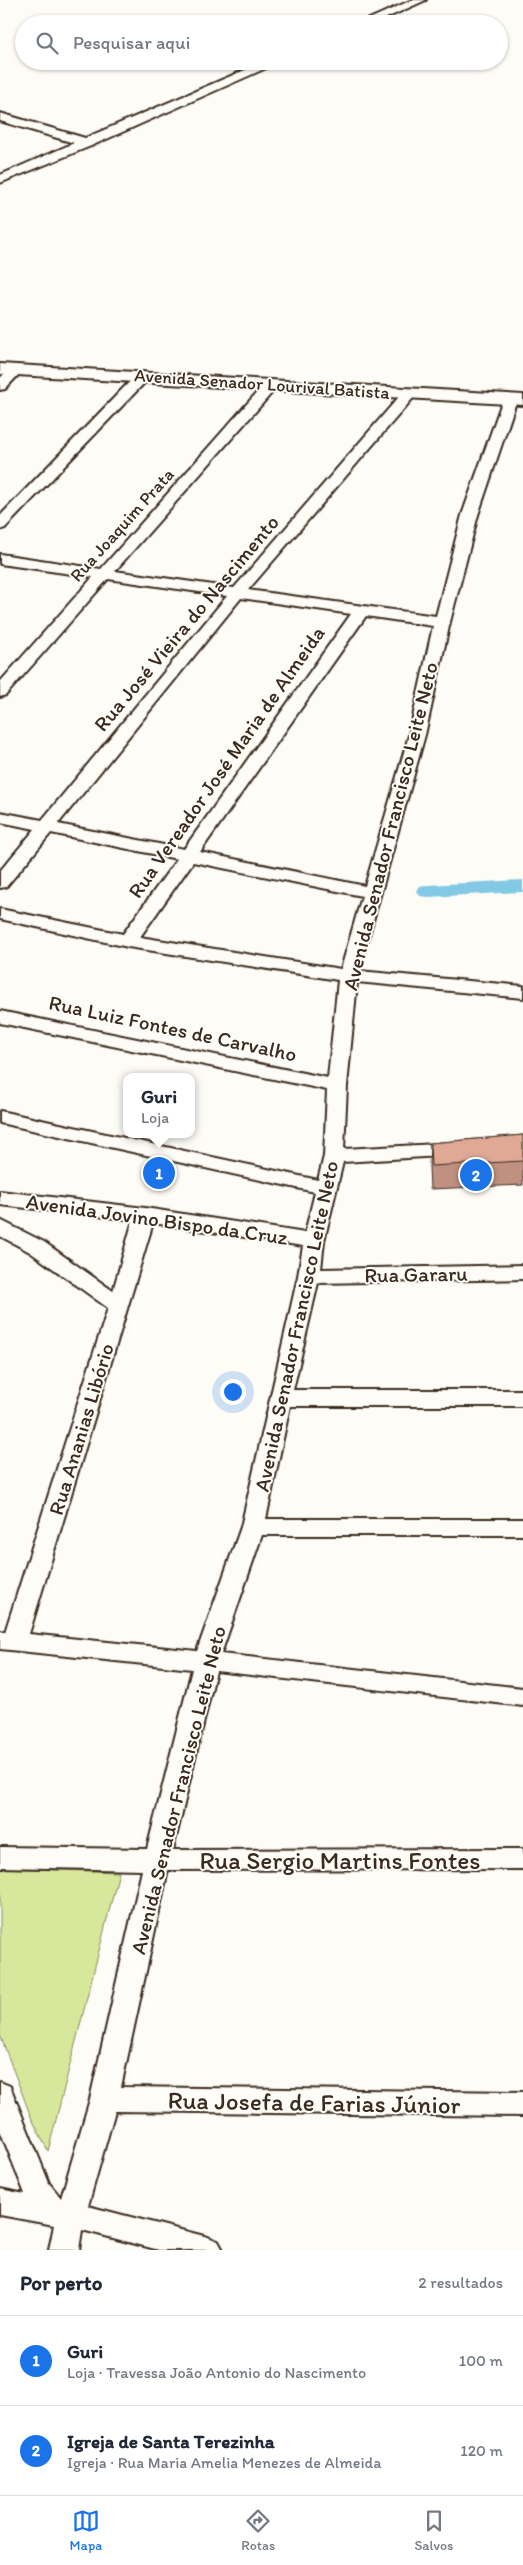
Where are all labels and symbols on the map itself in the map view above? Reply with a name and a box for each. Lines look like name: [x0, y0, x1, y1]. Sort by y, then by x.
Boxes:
street label: Avenida Senador Lourival Batista: [134, 364, 391, 404]
street label: Rua Joaquim Prata: [65, 464, 179, 586]
street label: Rua José Vieira do Nascimento: [88, 510, 284, 736]
street label: Rua Vereador José Maria de Almeida: [122, 621, 330, 903]
street label: Avenida Senador Francisco Leite Neto: [337, 659, 443, 993]
street label: Rua Luiz Fontes de Carvalho: [47, 989, 299, 1067]
pin: 1: [143, 1154, 175, 1192]
pin: 2: [460, 1156, 492, 1194]
street label: Avenida Senador Francisco Leite Neto: [249, 1158, 343, 1494]
street label: Avenida Jovino Bispo da Cruz: [25, 1188, 290, 1250]
street label: Rua Gararu: [364, 1261, 468, 1287]
street label: Rua Ananias Libório: [43, 1340, 119, 1518]
your location: [220, 1379, 246, 1405]
street label: Avenida Senador Francisco Leite Neto: [125, 1623, 231, 1957]
street label: Rua Sergio Martins Fontes: [199, 1845, 481, 1875]
street label: Rua Josefa de Farias Júnior: [167, 2084, 461, 2120]

